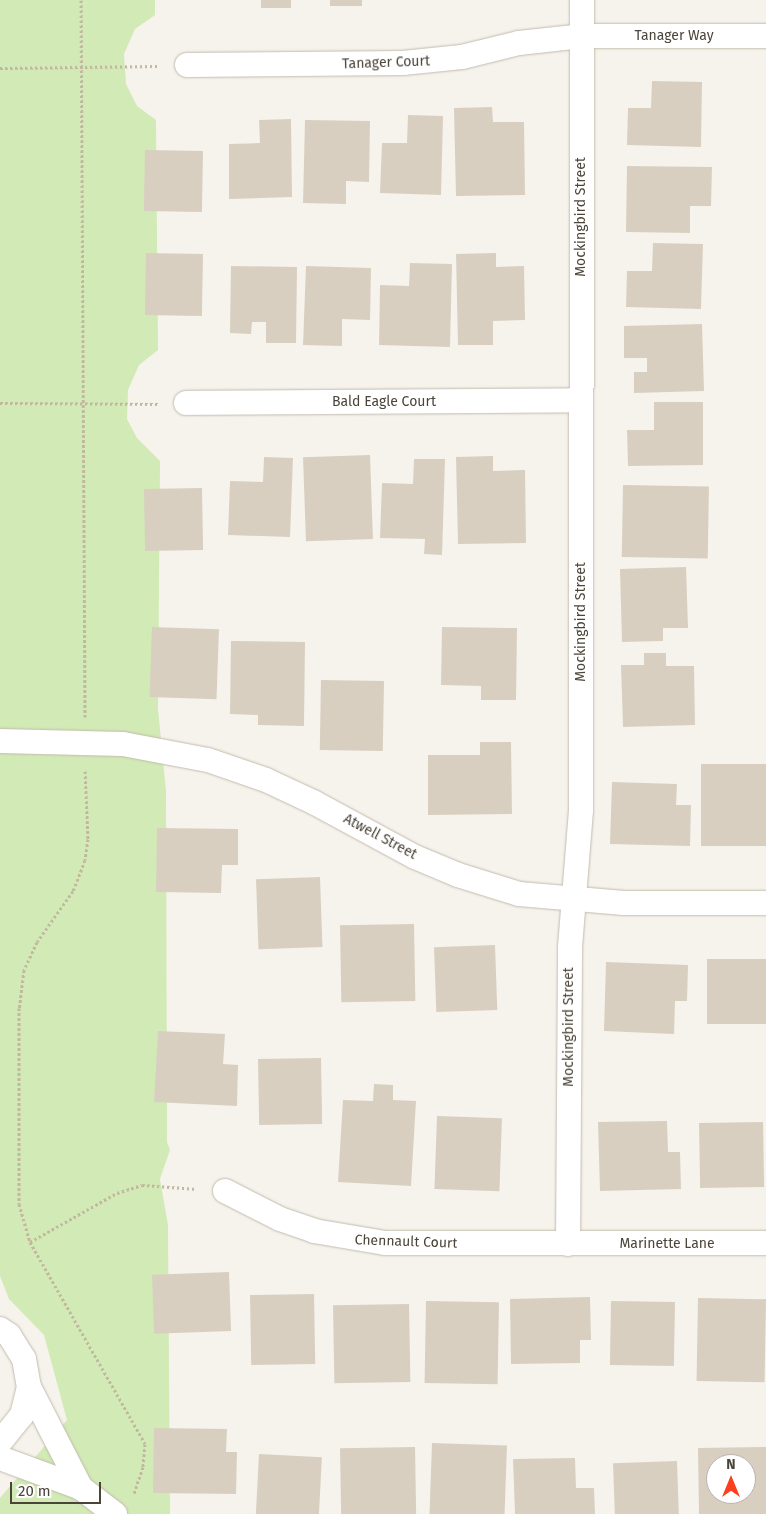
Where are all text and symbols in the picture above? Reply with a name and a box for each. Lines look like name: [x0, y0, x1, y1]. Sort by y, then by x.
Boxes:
street label: Tanager Way: [634, 28, 714, 44]
street label: Tanager Court: [342, 53, 430, 73]
street label: Mockingbird Street: [573, 157, 589, 277]
street label: Bald Eagle Court: [332, 394, 436, 410]
street label: Mockingbird Street: [573, 562, 589, 682]
street label: Atwell Street: [340, 811, 420, 863]
street label: Mockingbird Street: [561, 967, 577, 1087]
street label: Chennault Court: [354, 1232, 458, 1252]
street label: Marinette Lane: [619, 1236, 715, 1252]
north arrow: [706, 1454, 756, 1504]
text: N: [726, 1456, 736, 1473]
scale bar: [12, 1472, 104, 1504]
text: 20 m: [18, 1482, 51, 1500]

